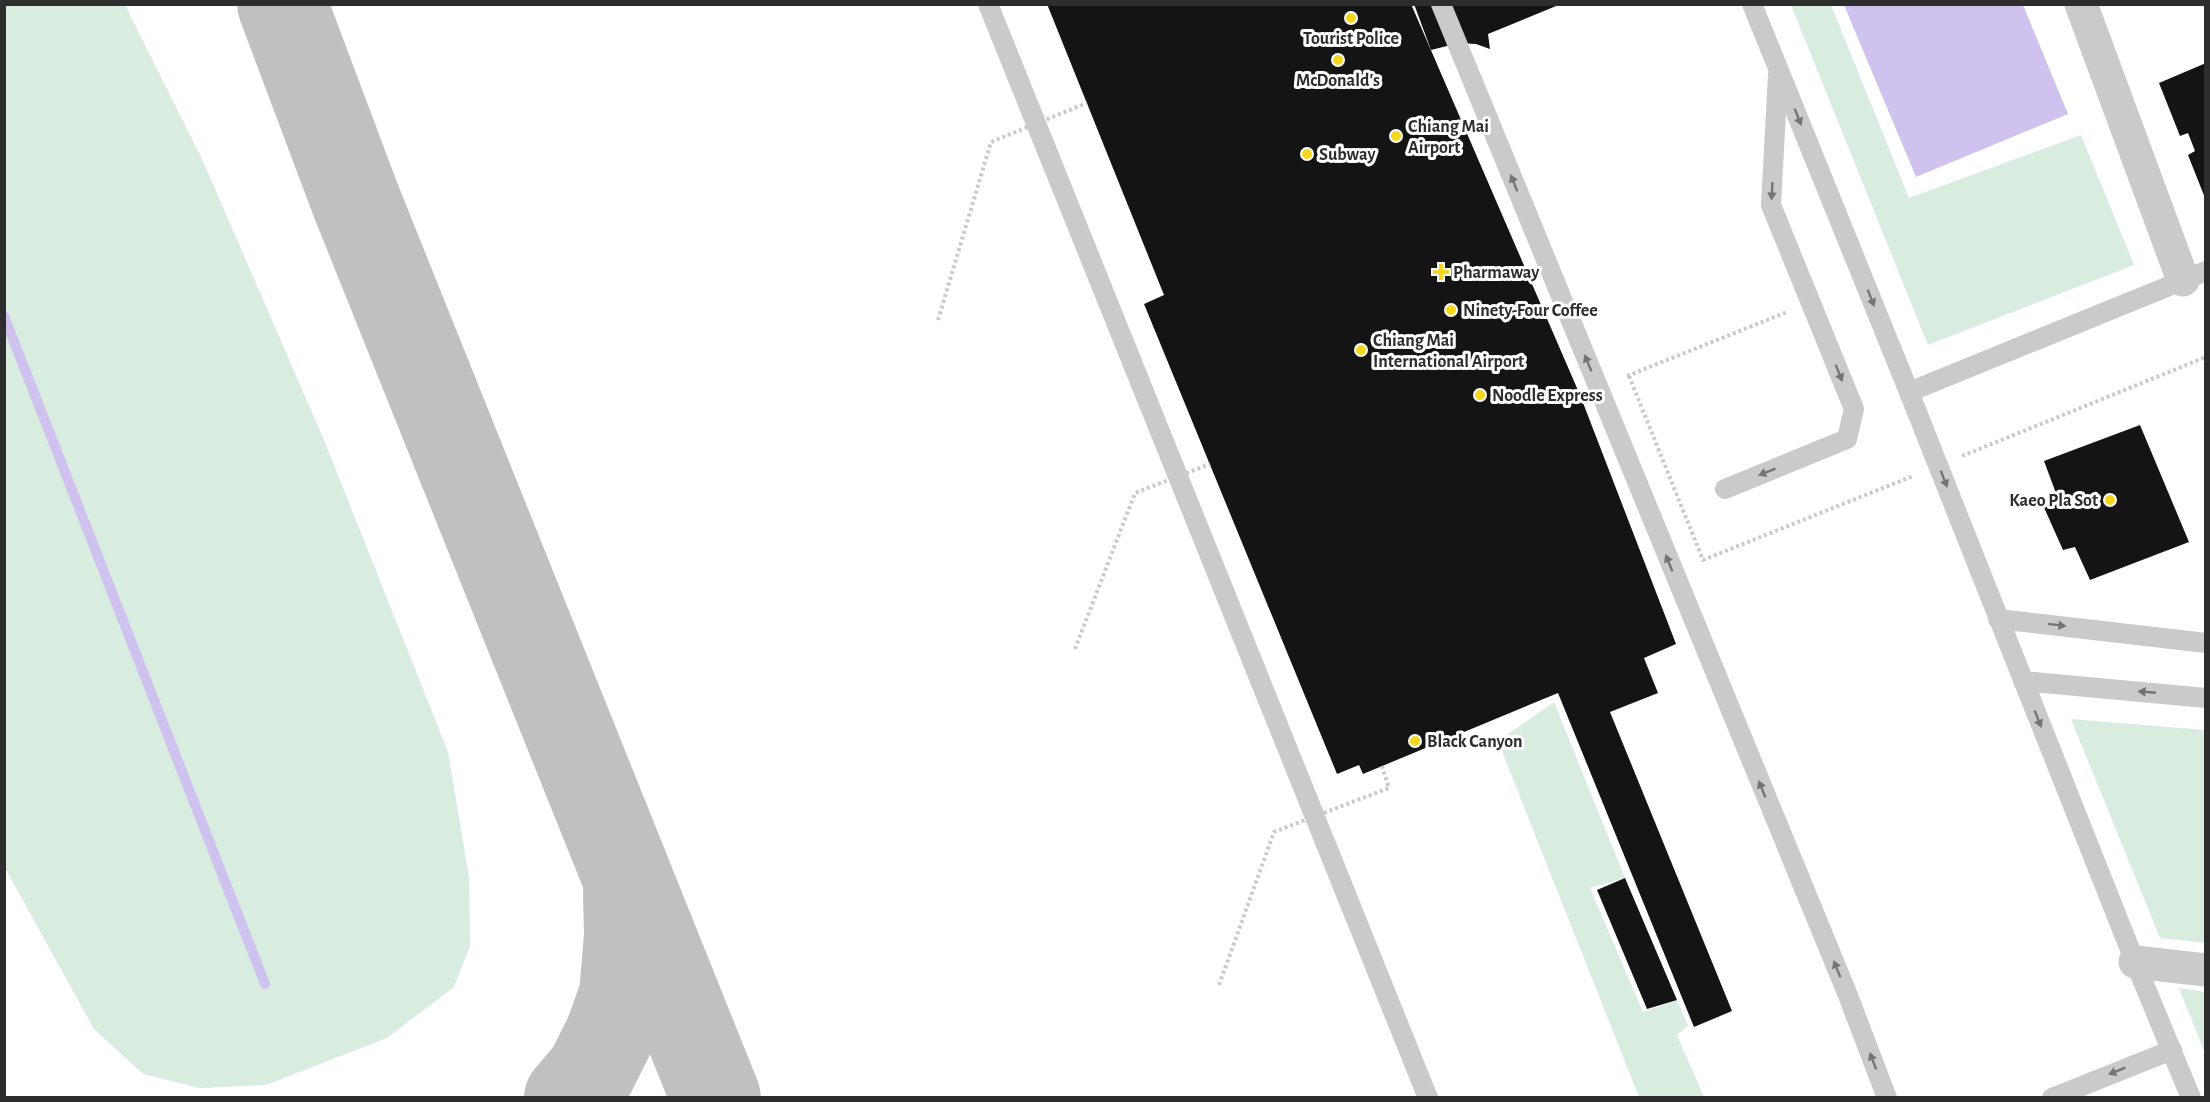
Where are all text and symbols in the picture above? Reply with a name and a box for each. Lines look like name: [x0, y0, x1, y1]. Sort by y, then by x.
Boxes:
marker: Tourist Police: [1344, 11, 1358, 25]
place label: Tourist Police: [1303, 30, 1399, 48]
marker: McDonald's: [1331, 53, 1345, 67]
place label: McDonald's: [1296, 72, 1380, 90]
one-way arrow: [1794, 108, 1803, 126]
place label: Chiang Mai Airport: [1408, 118, 1489, 157]
marker: Chiang Mai Airport: [1389, 129, 1403, 143]
place label: Subway: [1319, 146, 1376, 164]
marker: Subway: [1300, 147, 1314, 161]
one-way arrow: [1509, 174, 1518, 192]
one-way arrow: [1767, 181, 1776, 200]
place label: Pharmaway: [1453, 264, 1540, 282]
marker: Pharmaway: [1434, 265, 1448, 279]
one-way arrow: [1867, 289, 1876, 307]
place label: Ninety-Four Coffee: [1463, 302, 1598, 320]
marker: Ninety-Four Coffee: [1444, 303, 1458, 317]
place label: Chiang Mai International Airport: [1373, 332, 1524, 371]
marker: Chiang Mai International Airport: [1354, 343, 1368, 357]
one-way arrow: [1582, 354, 1592, 372]
one-way arrow: [1834, 364, 1844, 382]
place label: Noodle Express: [1492, 387, 1603, 405]
marker: Noodle Express: [1473, 388, 1487, 402]
one-way arrow: [1758, 467, 1776, 477]
one-way arrow: [1939, 470, 1949, 488]
place label: Kaeo Pla Sot: [2009, 492, 2098, 510]
marker: Kaeo Pla Sot: [2103, 493, 2117, 507]
one-way arrow: [1664, 554, 1674, 572]
one-way arrow: [2047, 621, 2066, 630]
one-way arrow: [2138, 687, 2157, 697]
one-way arrow: [2034, 710, 2043, 728]
place label: Black Canyon: [1427, 733, 1523, 751]
marker: Black Canyon: [1408, 734, 1422, 748]
one-way arrow: [1757, 780, 1766, 798]
one-way arrow: [1832, 960, 1841, 978]
one-way arrow: [1868, 1051, 1878, 1069]
one-way arrow: [2108, 1067, 2126, 1077]

